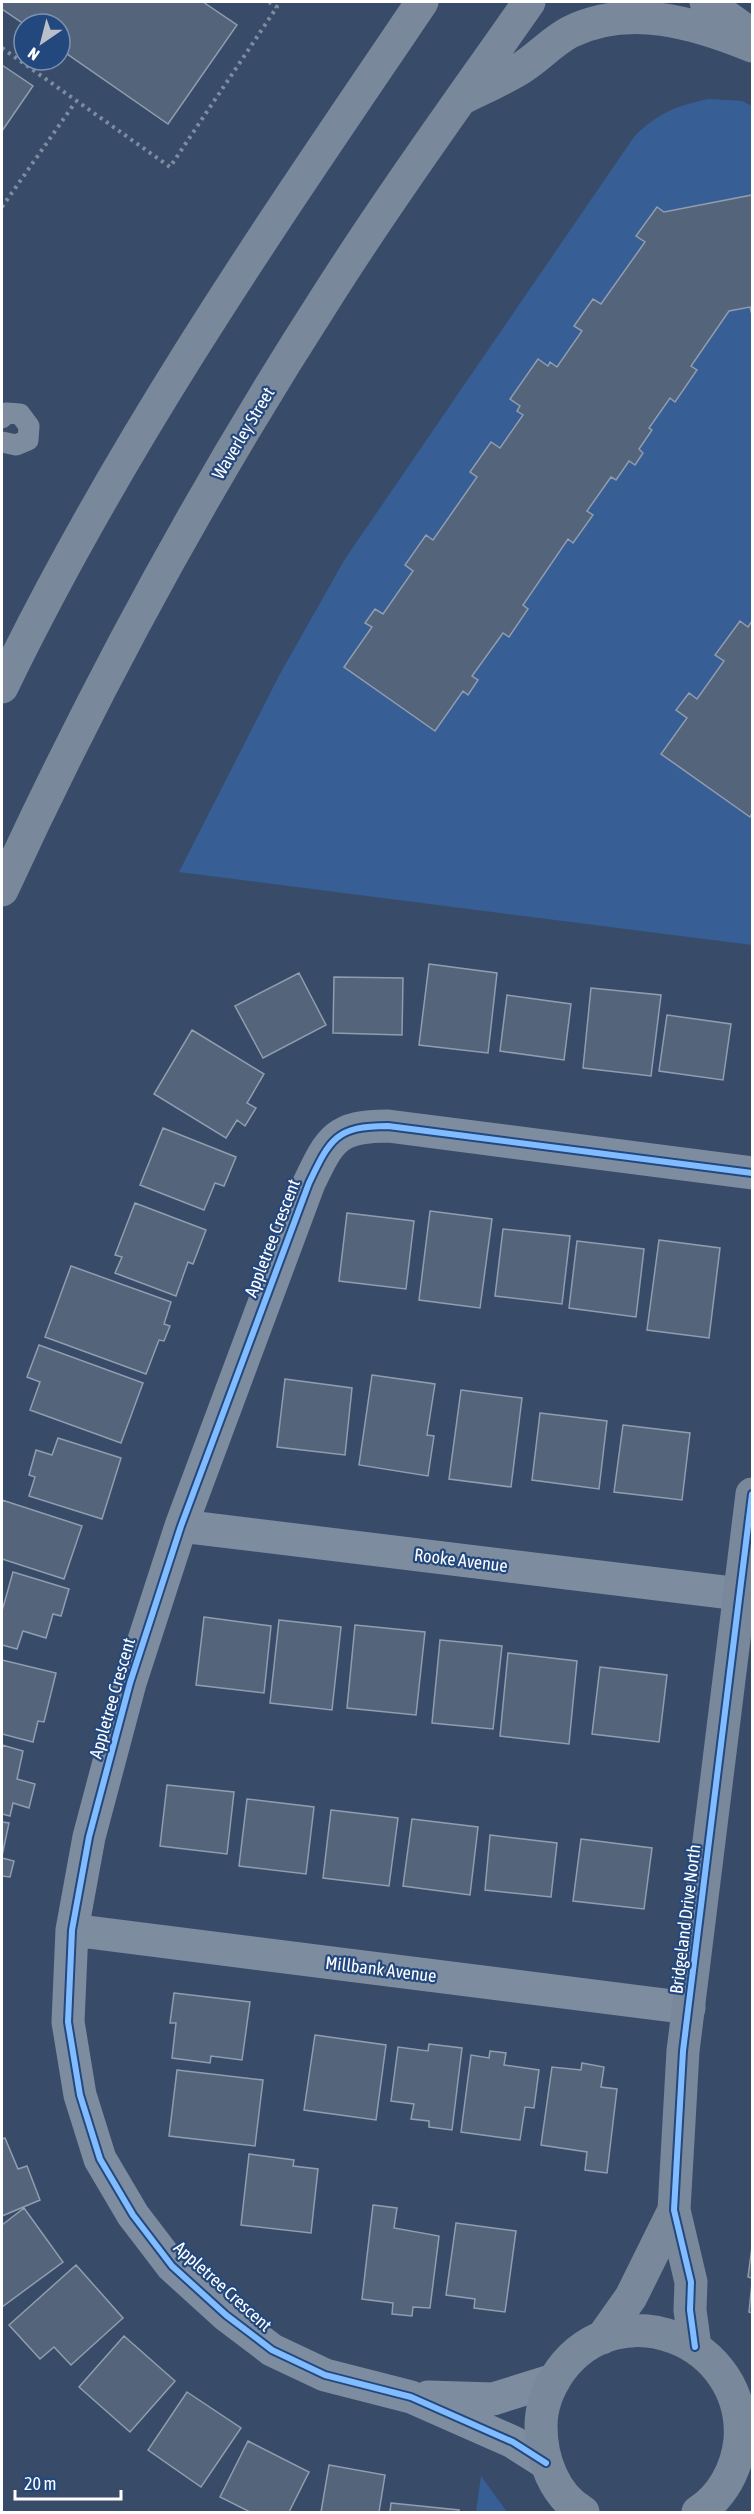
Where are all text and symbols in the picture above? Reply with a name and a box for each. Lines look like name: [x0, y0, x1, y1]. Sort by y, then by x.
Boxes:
north arrow: [12, 12, 72, 72]
text: N: [24, 44, 42, 64]
street label: Waverley Street: [207, 383, 279, 483]
street label: Appletree Crescent: [240, 1176, 304, 1300]
street label: Rooke Avenue: [413, 1544, 509, 1576]
street label: Appletree Crescent: [85, 1635, 139, 1761]
street label: Bridgeland Drive North: [665, 1843, 705, 1995]
street label: Millbank Avenue: [324, 1952, 438, 1986]
street label: Appletree Crescent: [170, 2237, 276, 2335]
scale bar: [15, 2463, 122, 2501]
text: 20 m: [24, 2473, 56, 2494]

